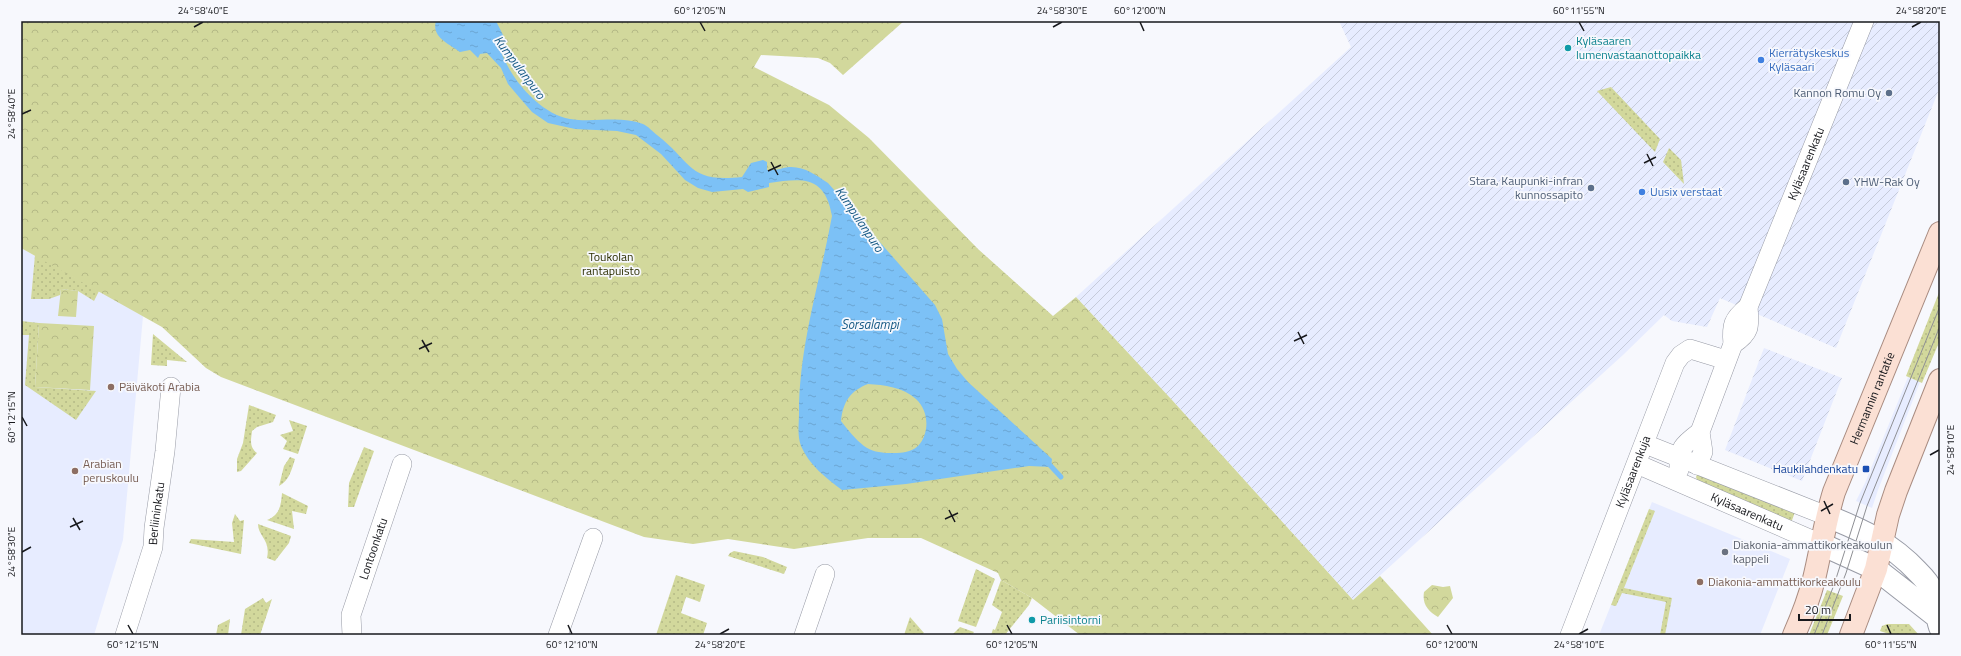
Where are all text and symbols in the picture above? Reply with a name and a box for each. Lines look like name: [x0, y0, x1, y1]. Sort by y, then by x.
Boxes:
text: 24°58'40"E: [178, 3, 229, 18]
text: 60°12'05"N: [674, 3, 726, 18]
text: 24°58'30"E: [1037, 3, 1088, 18]
text: 60°12'00"N: [1114, 3, 1166, 18]
text: 60°11'55"N: [1553, 3, 1605, 18]
text: 24°58'20"E: [1896, 3, 1947, 18]
water label: Kumpulanpuro: [489, 31, 551, 103]
place label: Kyläsaaren lumenvastaanottopaikka: [1576, 31, 1701, 64]
marker: Kyläsaaren lumenvastaanottopaikka: [1563, 43, 1573, 53]
place label: Kierrätyskeskus Kyläsaari: [1769, 43, 1850, 76]
marker: Kierrätyskeskus Kyläsaari: [1756, 55, 1766, 65]
place label: Kannon Romu Oy: [1793, 83, 1881, 102]
text: 24°58'40"E: [4, 88, 19, 139]
marker: Kannon Romu Oy: [1884, 88, 1894, 98]
street label: Kyläsaarenkatu: [1782, 124, 1829, 203]
place label: Stara, Kaupunki-infran kunnossapito: [1469, 171, 1583, 204]
place label: YHW-Rak Oy: [1854, 172, 1920, 191]
marker: YHW-Rak Oy: [1841, 177, 1851, 187]
water label: Kumpulanpuro: [831, 182, 890, 256]
place label: Uusix verstaat: [1650, 182, 1723, 201]
marker: Stara, Kaupunki-infran kunnossapito: [1586, 183, 1596, 193]
marker: Uusix verstaat: [1637, 187, 1647, 197]
park label: Toukolan rantapuisto: [582, 247, 640, 280]
water label: Sorsalampi: [841, 314, 900, 334]
street label: Hermannin rantatie: [1844, 349, 1899, 447]
place label: Päiväkoti Arabia: [119, 377, 200, 396]
marker: Päiväkoti Arabia: [106, 382, 116, 392]
text: 60°12'15"N: [4, 391, 19, 443]
text: 24°58'10"E: [1943, 424, 1958, 475]
street label: Kyläsaarenkuja: [1610, 433, 1655, 510]
place label: Arabian peruskoulu: [83, 454, 139, 487]
place label: Haukilahdenkatu: [1773, 459, 1858, 478]
marker: Haukilahdenkatu: [1861, 464, 1871, 474]
marker: Arabian peruskoulu: [70, 466, 80, 476]
street label: Berliininkatu: [143, 481, 169, 546]
street label: Kyläsaarenkatu: [1708, 487, 1787, 536]
street label: Lontoonkatu: [354, 515, 392, 582]
text: 24°58'30"E: [4, 526, 19, 577]
place label: Diakonia-ammattikorkeakoulun kappeli: [1733, 535, 1892, 568]
marker: Diakonia-ammattikorkeakoulun kappeli: [1720, 547, 1730, 557]
place label: Diakonia-ammattikorkeakoulu: [1708, 572, 1861, 591]
marker: Diakonia-ammattikorkeakoulu: [1695, 577, 1705, 587]
scale bar: [1799, 596, 1850, 622]
text: 20 m: [1805, 600, 1831, 619]
place label: Pariisintorni: [1040, 610, 1101, 629]
marker: Pariisintorni: [1027, 615, 1037, 625]
text: 60°12'15"N: [107, 637, 159, 652]
text: 60°12'10"N: [546, 637, 598, 652]
text: 24°58'20"E: [695, 637, 746, 652]
text: 60°12'05"N: [986, 637, 1038, 652]
text: 60°12'00"N: [1426, 637, 1478, 652]
text: 24°58'10"E: [1554, 637, 1605, 652]
text: 60°11'55"N: [1865, 637, 1917, 652]

